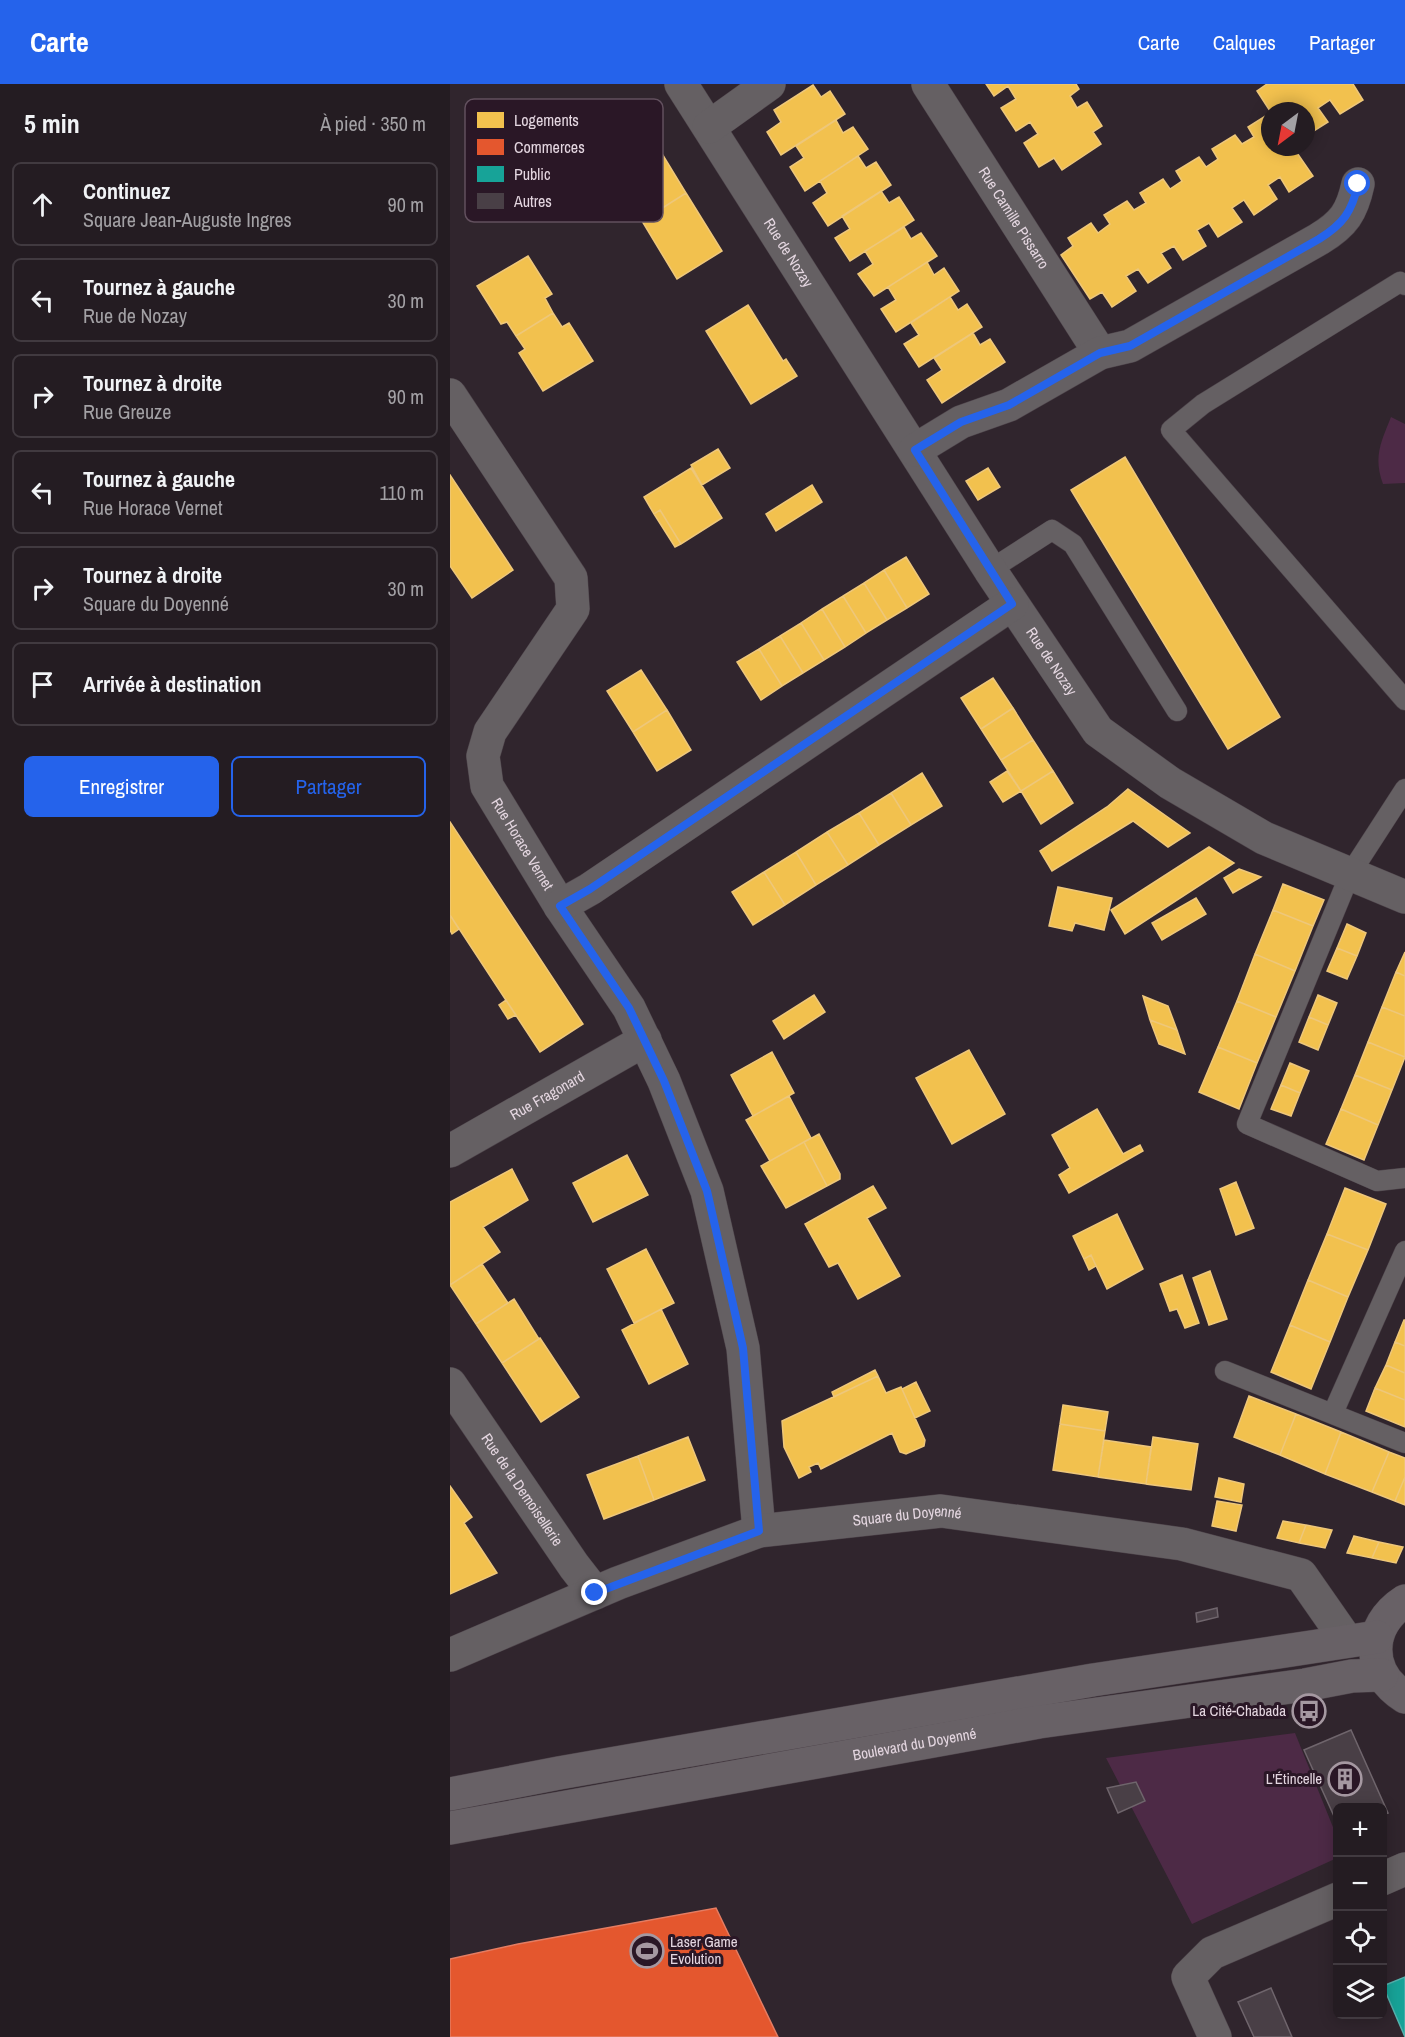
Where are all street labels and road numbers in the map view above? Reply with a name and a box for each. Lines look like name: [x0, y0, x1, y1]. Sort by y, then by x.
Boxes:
street label: Rue Camille Pissarro: [974, 163, 1055, 273]
street label: Rue de Nozay: [759, 214, 819, 292]
street label: Rue de Nozay: [1021, 623, 1083, 700]
street label: Rue Horace Vernet: [487, 794, 559, 894]
street label: Rue Fragonard: [506, 1066, 588, 1125]
street label: Rue de la Demoisellerie: [477, 1429, 568, 1550]
street label: Square du Doyenné: [851, 1500, 963, 1531]
street label: Boulevard du Doyenné: [851, 1722, 978, 1765]

